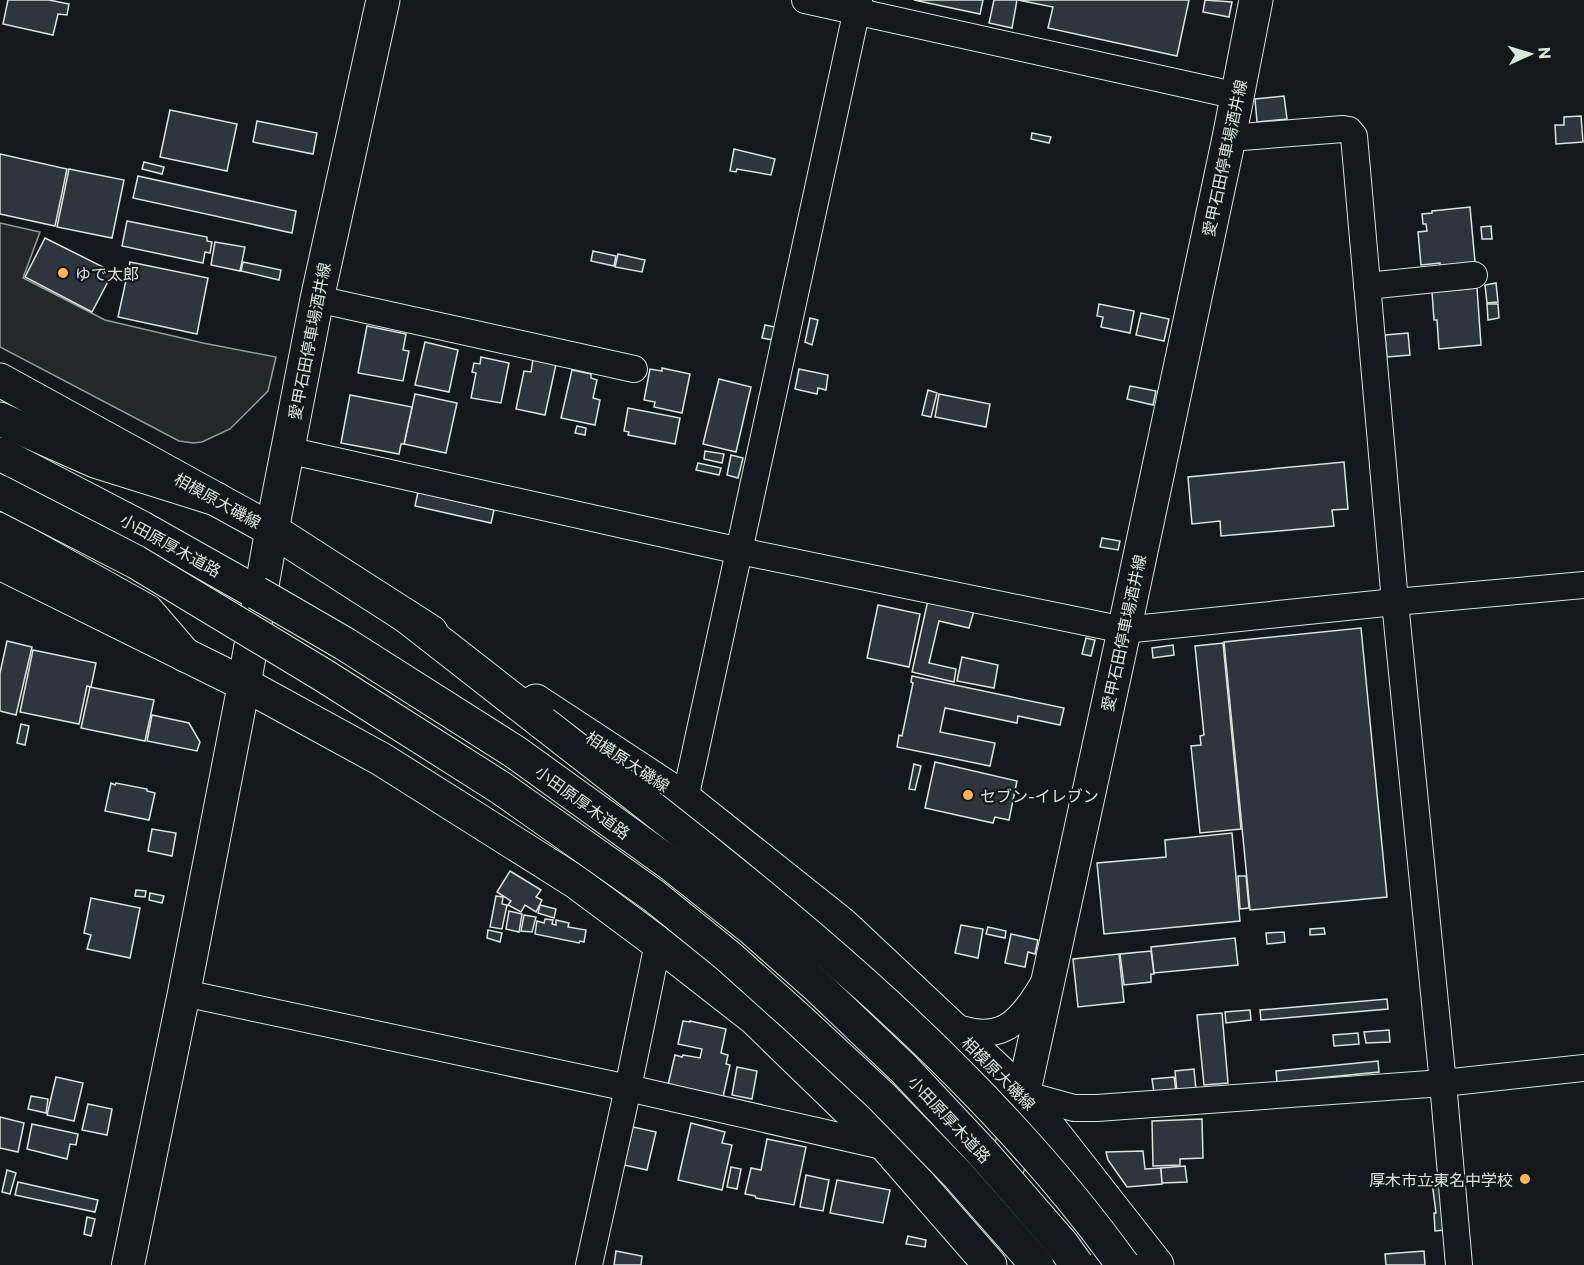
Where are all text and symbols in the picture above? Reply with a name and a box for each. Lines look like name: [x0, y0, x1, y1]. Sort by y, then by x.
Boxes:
north arrow: [1500, 24, 1560, 84]
text: N: [1536, 46, 1555, 60]
street label: 愛甲石田停車場酒井線: [1198, 78, 1250, 238]
street label: 愛甲石田停車場酒井線: [284, 261, 334, 421]
place label: ゆで太郎: [75, 264, 139, 283]
marker: ゆで太郎: [56, 266, 70, 280]
street label: 相模原大磯線: [171, 468, 265, 532]
street label: 小田原厚木道路: [117, 510, 225, 580]
street label: 愛甲石田停車場酒井線: [1097, 553, 1149, 713]
street label: 相模原大磯線: [583, 727, 673, 795]
street label: 小田原厚木道路: [532, 761, 634, 843]
place label: セブン-イレブン: [980, 786, 1099, 805]
marker: セブン-イレブン: [961, 788, 975, 802]
street label: 相模原大磯線: [958, 1032, 1040, 1114]
street label: 小田原厚木道路: [905, 1072, 995, 1166]
place label: 厚木市立東名中学校: [1369, 1170, 1513, 1189]
marker: 厚木市立東名中学校: [1518, 1172, 1532, 1186]

